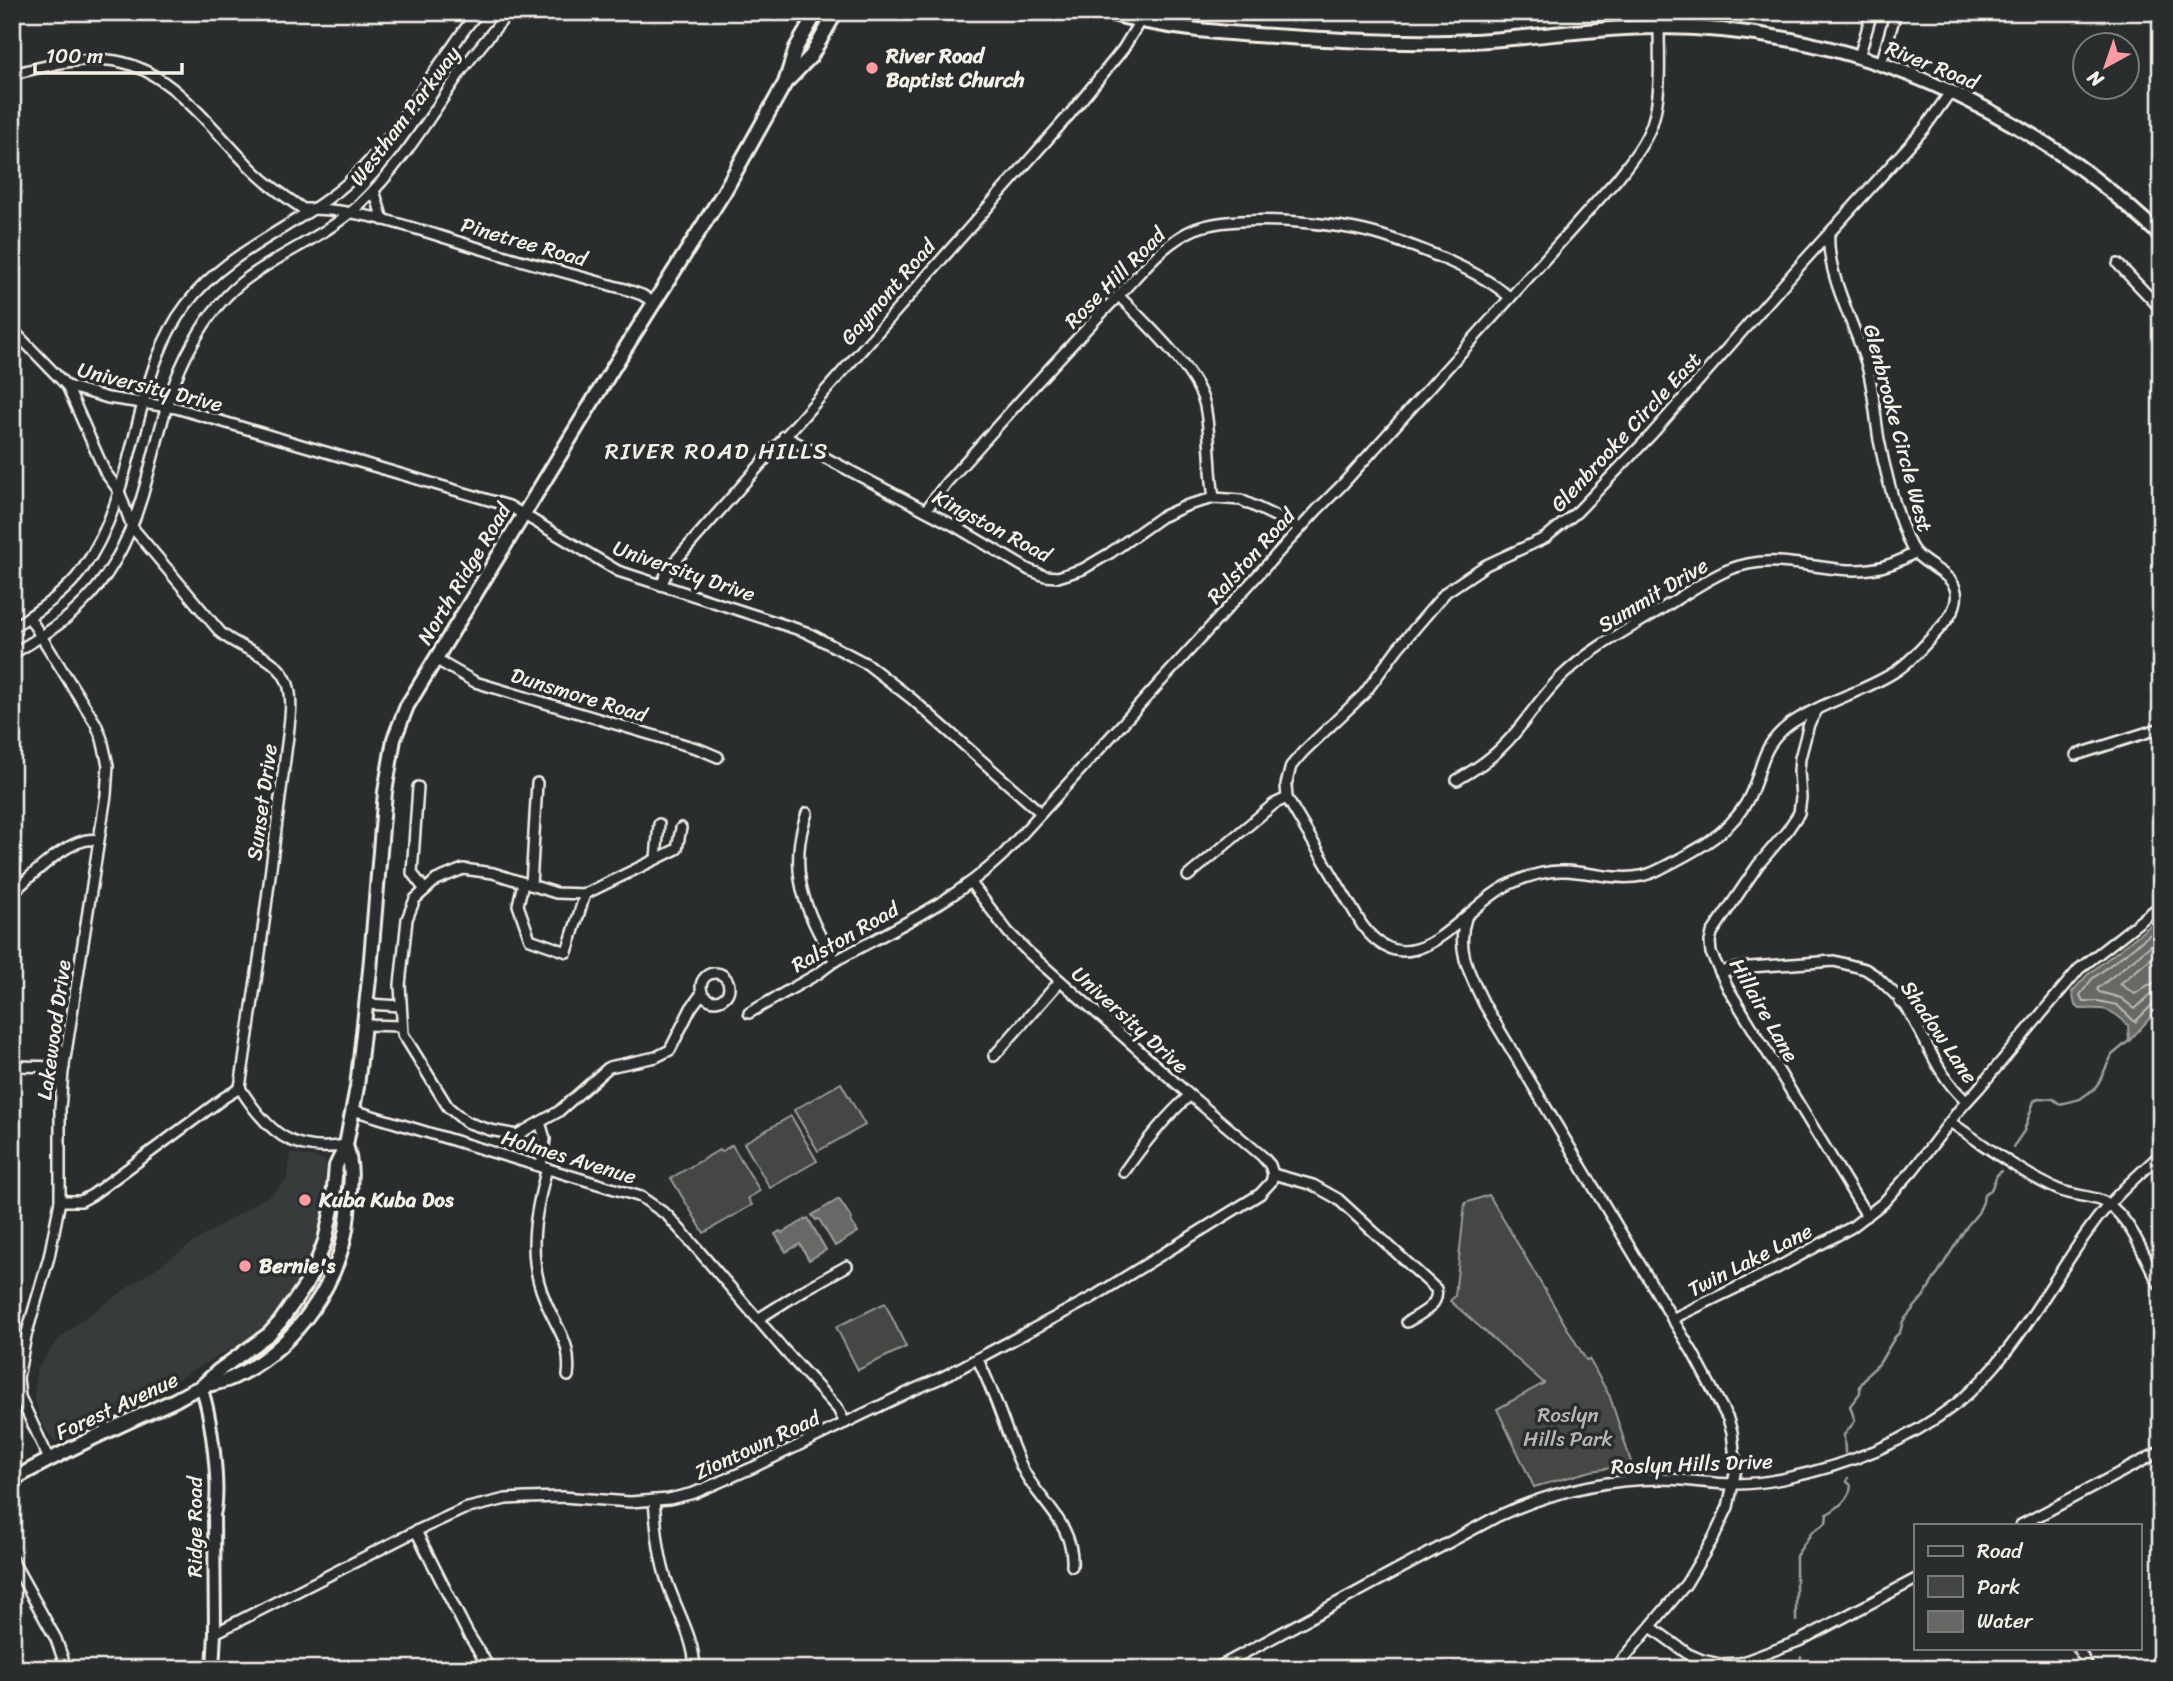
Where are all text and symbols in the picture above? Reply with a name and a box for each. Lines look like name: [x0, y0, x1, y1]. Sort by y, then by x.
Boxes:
street label: River Road: [1879, 29, 1986, 102]
scale bar: [35, 32, 182, 76]
north arrow: [2072, 32, 2142, 102]
text: 100 m: [46, 37, 103, 75]
street label: Westham Parkway: [339, 37, 471, 195]
place label: River Road Baptist Church: [885, 37, 1025, 99]
marker: River Road Baptist Church: [864, 60, 880, 76]
text: N: [2079, 61, 2112, 96]
street label: Pinetree Road: [456, 206, 594, 279]
street label: Rose Hill Road: [1055, 216, 1177, 338]
street label: Gaymont Road: [830, 228, 947, 354]
street label: Glenbrooke Circle West: [1852, 320, 1944, 536]
street label: Glenbrooke Circle East: [1541, 343, 1711, 521]
street label: University Drive: [73, 351, 227, 423]
district label: RIVER ROAD HILLS: [605, 431, 829, 472]
street label: Kingston Road: [925, 479, 1060, 574]
street label: North Ridge Road: [406, 494, 523, 652]
street label: Ralston Road: [1197, 497, 1306, 613]
street label: University Drive: [608, 529, 761, 613]
street label: Summit Drive: [1590, 547, 1716, 643]
street label: Dunsmore Road: [506, 656, 654, 734]
street label: Sunset Drive: [235, 741, 289, 863]
street label: Ralston Road: [784, 890, 908, 983]
street label: Hillaire Lane: [1719, 950, 1809, 1070]
street label: University Drive: [1062, 956, 1198, 1084]
street label: Lakewood Drive: [25, 957, 83, 1103]
street label: Shadow Lane: [1890, 972, 1988, 1092]
street label: Holmes Avenue: [497, 1118, 641, 1196]
place label: Kuba Kuba Dos: [318, 1181, 454, 1219]
marker: Kuba Kuba Dos: [297, 1192, 313, 1208]
street label: Twin Lake Lane: [1681, 1212, 1819, 1308]
place label: Bernie's: [259, 1247, 336, 1285]
marker: Bernie's: [237, 1258, 253, 1274]
street label: Forest Avenue: [49, 1361, 185, 1451]
park label: Roslyn Hills Park: [1523, 1396, 1613, 1458]
street label: Ziontown Road: [688, 1398, 828, 1491]
street label: Roslyn Hills Drive: [1610, 1442, 1774, 1486]
street label: Ridge Road: [176, 1474, 214, 1578]
legend: [1914, 1524, 2142, 1650]
text: Road: [1977, 1532, 2024, 1570]
text: Park: [1977, 1568, 2020, 1606]
text: Water: [1977, 1602, 2034, 1640]

